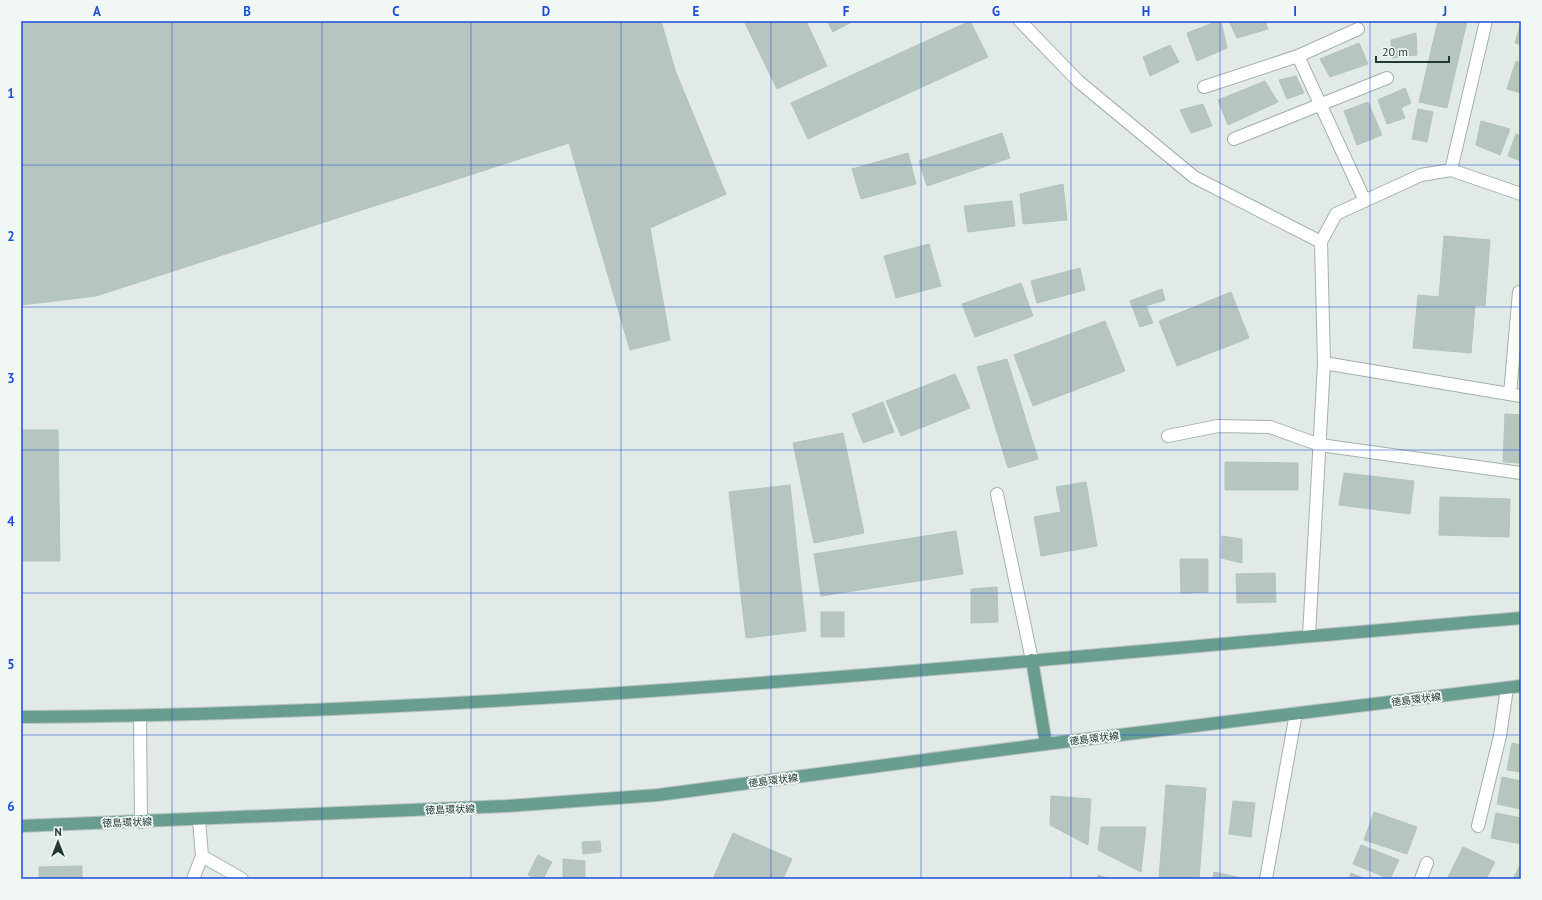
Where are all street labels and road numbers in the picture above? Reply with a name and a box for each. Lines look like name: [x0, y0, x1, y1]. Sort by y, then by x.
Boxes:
street label: 徳島環状線: [1390, 690, 1442, 709]
street label: 徳島環状線: [1068, 729, 1120, 748]
street label: 徳島環状線: [747, 771, 799, 790]
street label: 徳島環状線: [425, 802, 475, 817]
street label: 徳島環状線: [102, 815, 152, 830]

